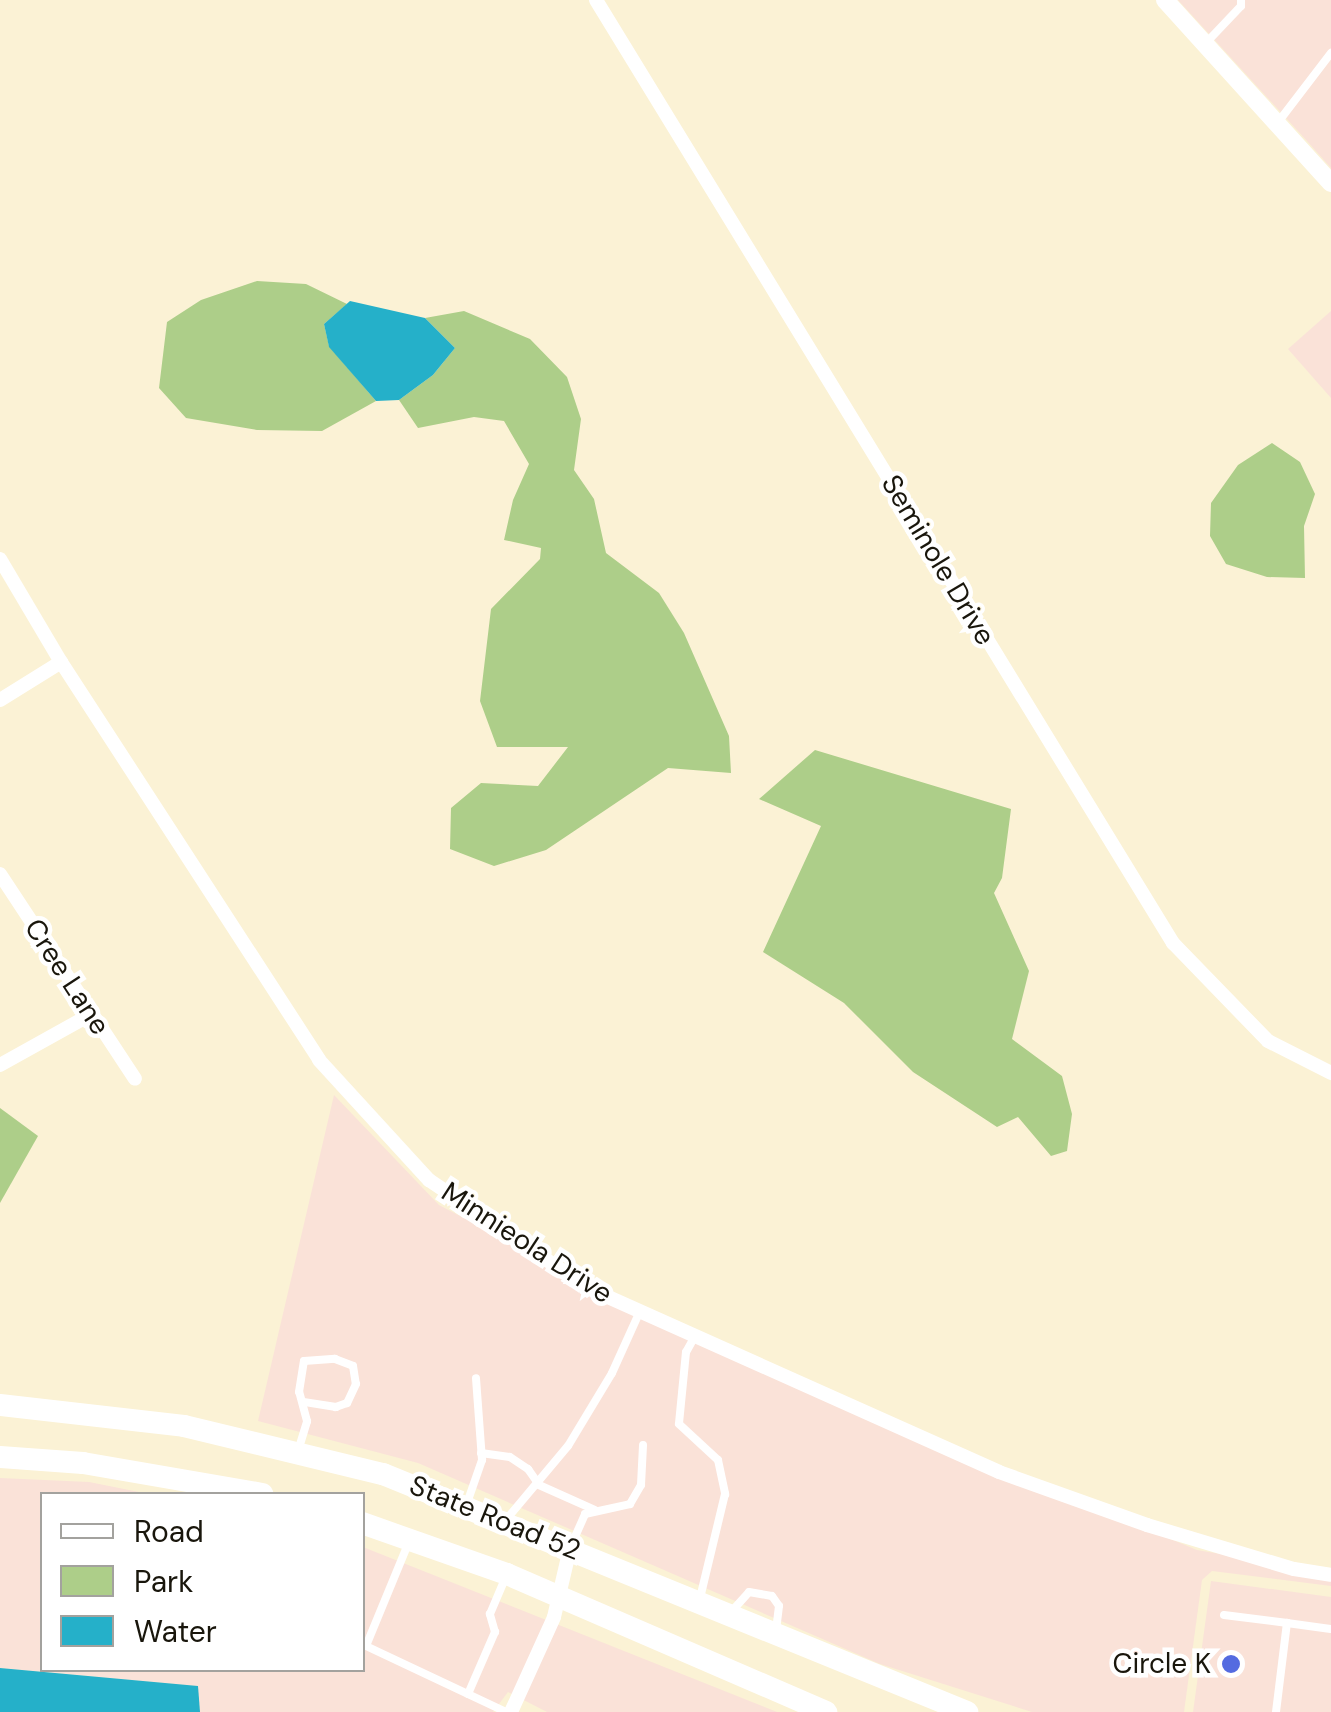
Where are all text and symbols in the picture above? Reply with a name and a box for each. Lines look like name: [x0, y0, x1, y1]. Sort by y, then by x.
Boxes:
street label: Seminole Drive: [874, 469, 1002, 651]
street label: Cree Lane: [17, 913, 117, 1041]
street label: Minnieola Drive: [435, 1175, 619, 1311]
street label: State Road 52: [405, 1468, 585, 1568]
legend: [40, 1492, 365, 1672]
text: Road: [134, 1512, 204, 1551]
text: Park: [134, 1562, 193, 1601]
text: Water: [134, 1612, 217, 1651]
place label: Circle K: [1112, 1647, 1211, 1681]
marker: Circle K: [1220, 1653, 1242, 1675]

